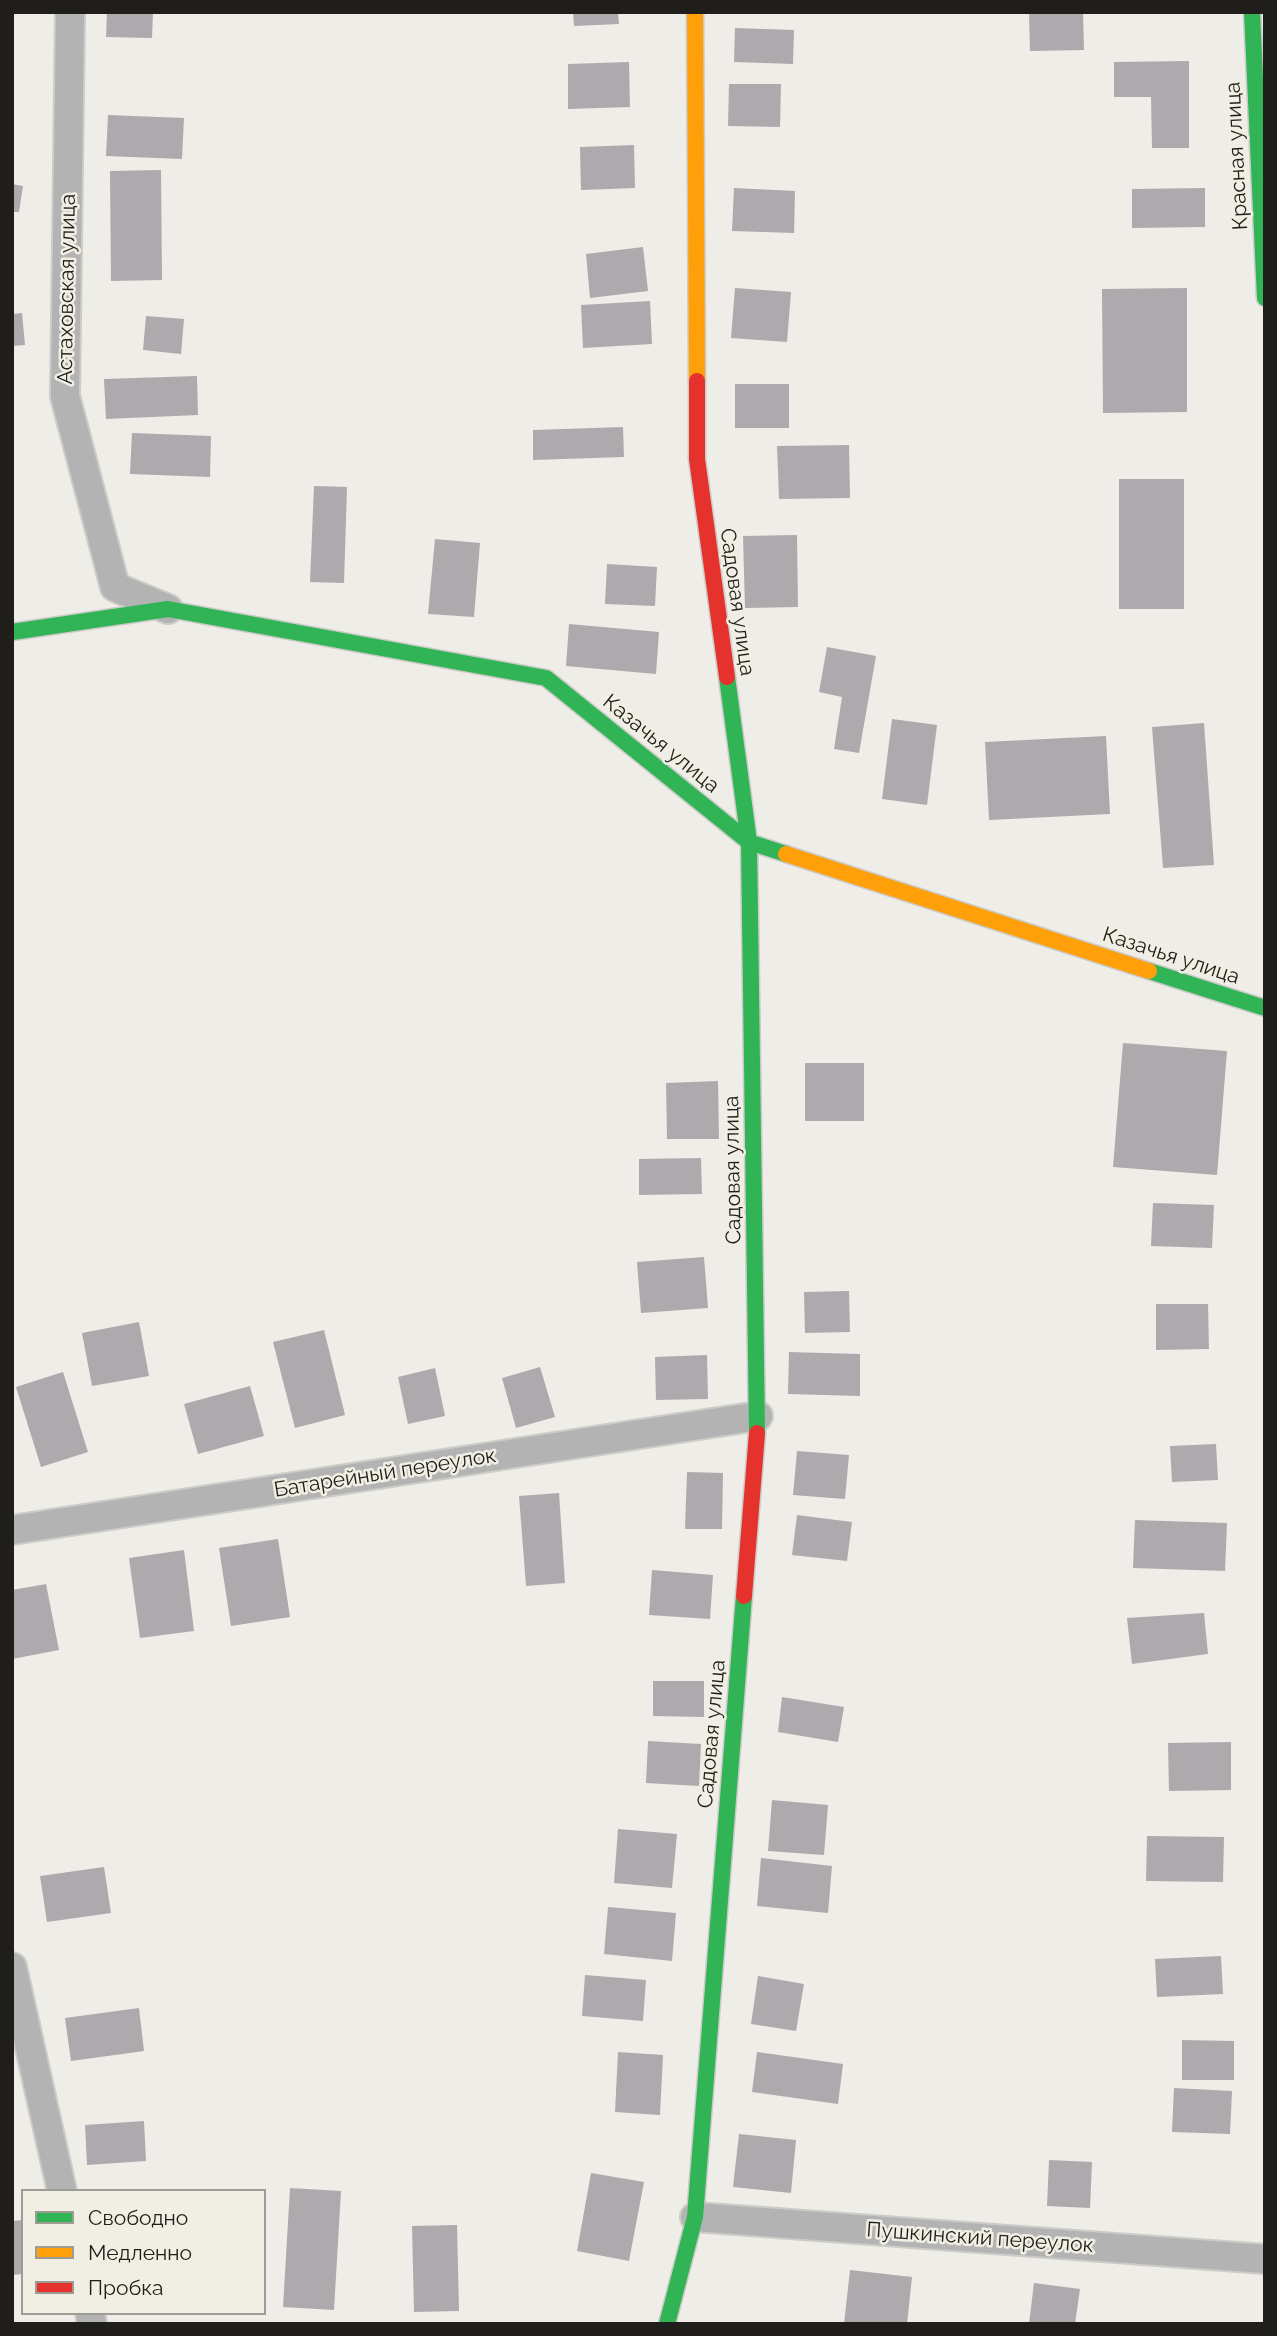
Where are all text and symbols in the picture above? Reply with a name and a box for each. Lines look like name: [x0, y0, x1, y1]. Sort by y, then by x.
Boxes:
street label: Красная улица: [1221, 81, 1253, 231]
street label: Астаховская улица: [53, 193, 81, 385]
street label: Садовая улица: [714, 527, 760, 677]
street label: Казачья улица: [598, 689, 724, 799]
street label: Казачья улица: [1099, 922, 1243, 990]
street label: Садовая улица: [719, 1095, 747, 1245]
street label: Батарейный переулок: [272, 1443, 498, 1503]
street label: Садовая улица: [693, 1659, 731, 1809]
legend: [21, 2189, 266, 2315]
text: Свободно: [88, 2205, 188, 2230]
street label: Пушкинский переулок: [866, 2217, 1094, 2259]
text: Медленно: [88, 2240, 192, 2265]
text: Пробка: [88, 2275, 164, 2300]

